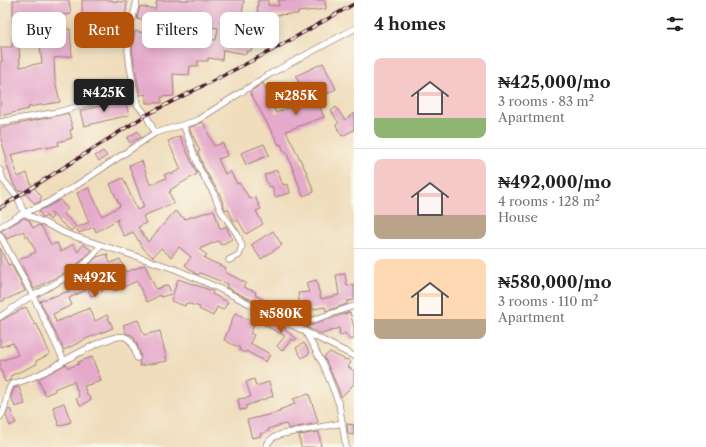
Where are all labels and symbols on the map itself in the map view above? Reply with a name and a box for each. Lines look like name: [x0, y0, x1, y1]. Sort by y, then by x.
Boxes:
pin: ₦425K: [76, 79, 132, 113]
pin: ₦285K: [268, 82, 324, 116]
pin: ₦492K: [67, 264, 123, 298]
pin: ₦580K: [253, 300, 309, 334]

